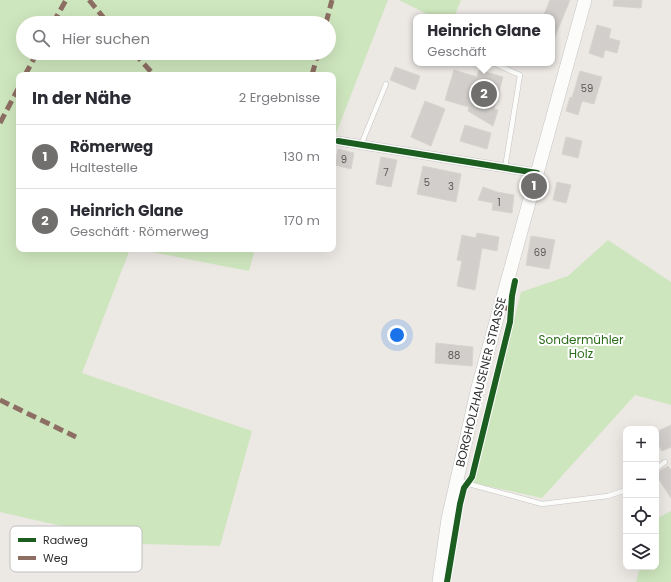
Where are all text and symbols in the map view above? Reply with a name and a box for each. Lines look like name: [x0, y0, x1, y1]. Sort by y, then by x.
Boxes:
popup: [413, 14, 555, 66]
search box: [16, 16, 336, 60]
text: Heinrich Glane: [427, 20, 541, 41]
icon: search: [30, 27, 52, 49]
text: Hier suchen: [62, 28, 150, 49]
text: Geschäft: [427, 42, 486, 61]
pin: 2: [471, 79, 497, 109]
house number: 59: [581, 81, 593, 96]
text: In der Nähe: [32, 86, 131, 110]
text: 2 Ergebnisse: [239, 88, 320, 107]
text: Römerweg: [70, 136, 153, 157]
text: 1: [43, 147, 47, 166]
text: 130 m: [283, 147, 320, 166]
house number: 9: [341, 152, 347, 167]
text: Haltestelle: [70, 158, 138, 177]
house number: 7: [383, 165, 389, 180]
pin: 1: [521, 171, 547, 201]
house number: 5: [424, 175, 430, 190]
house number: 3: [448, 179, 454, 194]
house number: 1: [497, 195, 501, 210]
text: Heinrich Glane: [70, 200, 183, 221]
text: 2: [41, 211, 49, 230]
text: 170 m: [284, 211, 320, 230]
text: Geschäft · Römerweg: [70, 222, 209, 241]
house number: 69: [534, 245, 546, 260]
street label: BORGHOLZHAUSENER STRASSE: [451, 295, 510, 469]
your location: [387, 325, 407, 345]
park label: Sondermühler Holz: [538, 331, 624, 362]
house number: 88: [448, 348, 460, 363]
map controls: [623, 426, 659, 570]
button: +: [623, 426, 659, 462]
button: −: [623, 462, 659, 498]
button: locate: [623, 498, 659, 534]
legend: [10, 526, 142, 572]
text: Radweg: [43, 532, 88, 548]
button: layers: [623, 534, 659, 570]
text: Weg: [43, 550, 68, 566]

